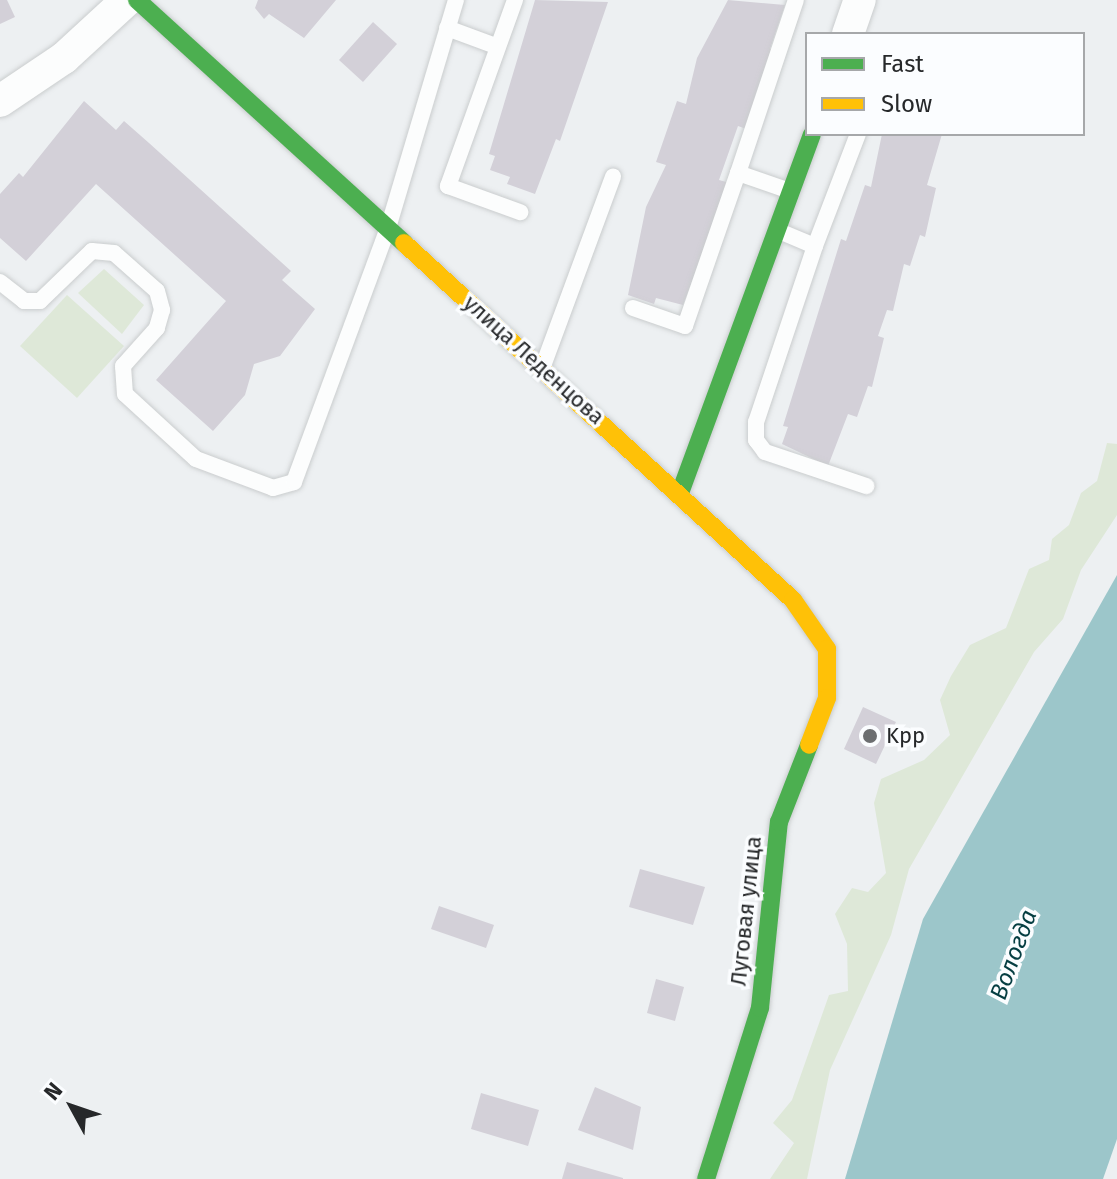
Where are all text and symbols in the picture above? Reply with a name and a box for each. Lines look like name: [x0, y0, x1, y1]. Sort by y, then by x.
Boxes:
legend: [805, 32, 1085, 136]
text: Fast: [881, 50, 924, 78]
text: Slow: [881, 90, 932, 118]
street label: улица Леденцова: [458, 290, 610, 430]
place label: Kpp: [886, 723, 925, 749]
marker: Kpp: [861, 727, 879, 745]
street label: Луговая улица: [725, 835, 767, 987]
water label: Вологда: [984, 906, 1044, 1004]
north arrow: [32, 1067, 112, 1147]
text: N: [38, 1077, 68, 1106]

